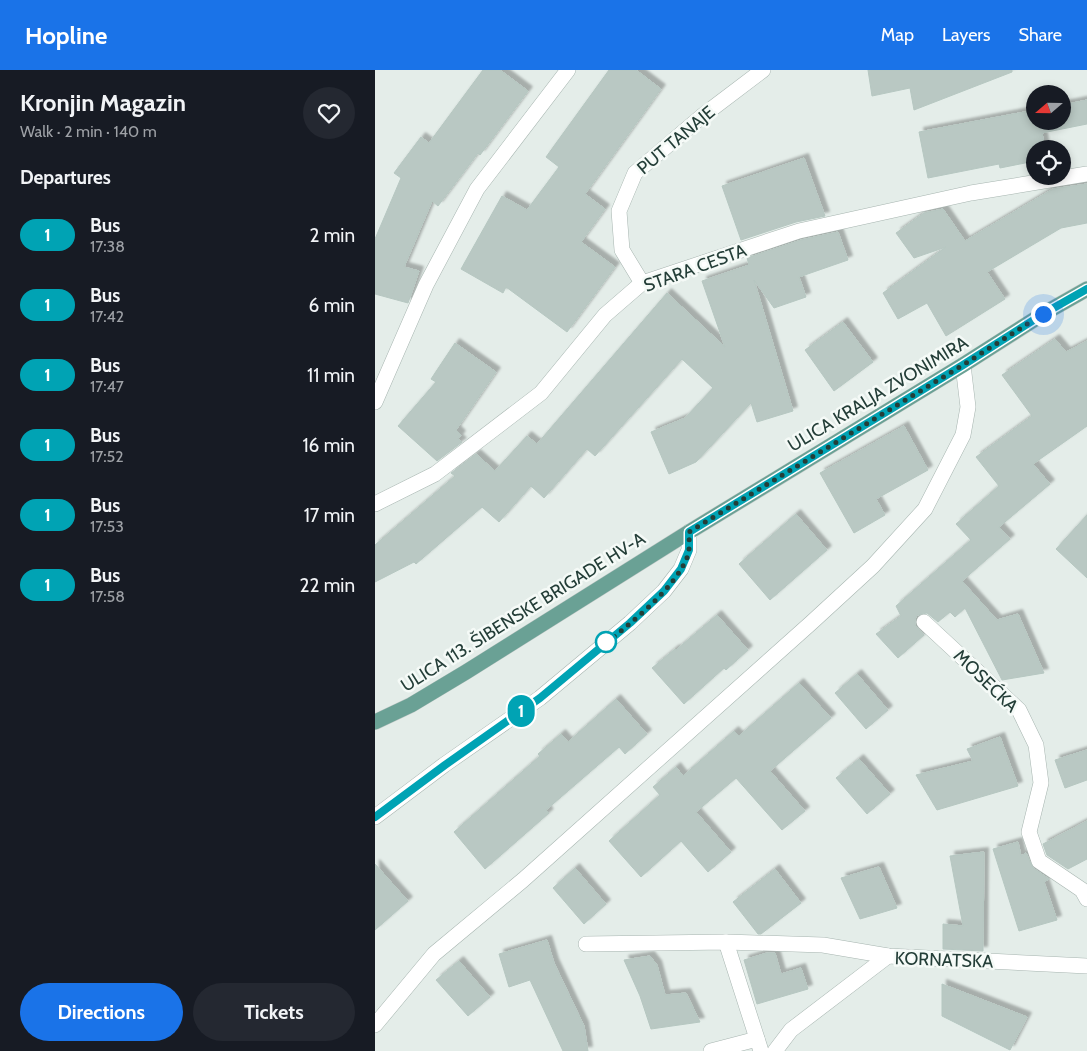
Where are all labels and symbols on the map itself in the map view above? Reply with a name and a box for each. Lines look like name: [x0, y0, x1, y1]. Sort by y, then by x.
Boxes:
north arrow: [1026, 85, 1071, 130]
street label: PUT TANAJE: [633, 101, 719, 179]
street label: STARA CESTA: [641, 239, 749, 297]
your location: [1031, 302, 1056, 327]
street label: ULICA KRALJA ZVONIMIRA: [784, 331, 972, 457]
street label: ULICA 113. ŠIBENSKE BRIGADE HV-A: [397, 527, 649, 697]
unlabelled marker: [595, 631, 617, 653]
street label: MOSEĆKA: [949, 645, 1023, 717]
line badge: 1: [505, 695, 537, 727]
street label: KORNATSKA: [894, 947, 994, 973]

